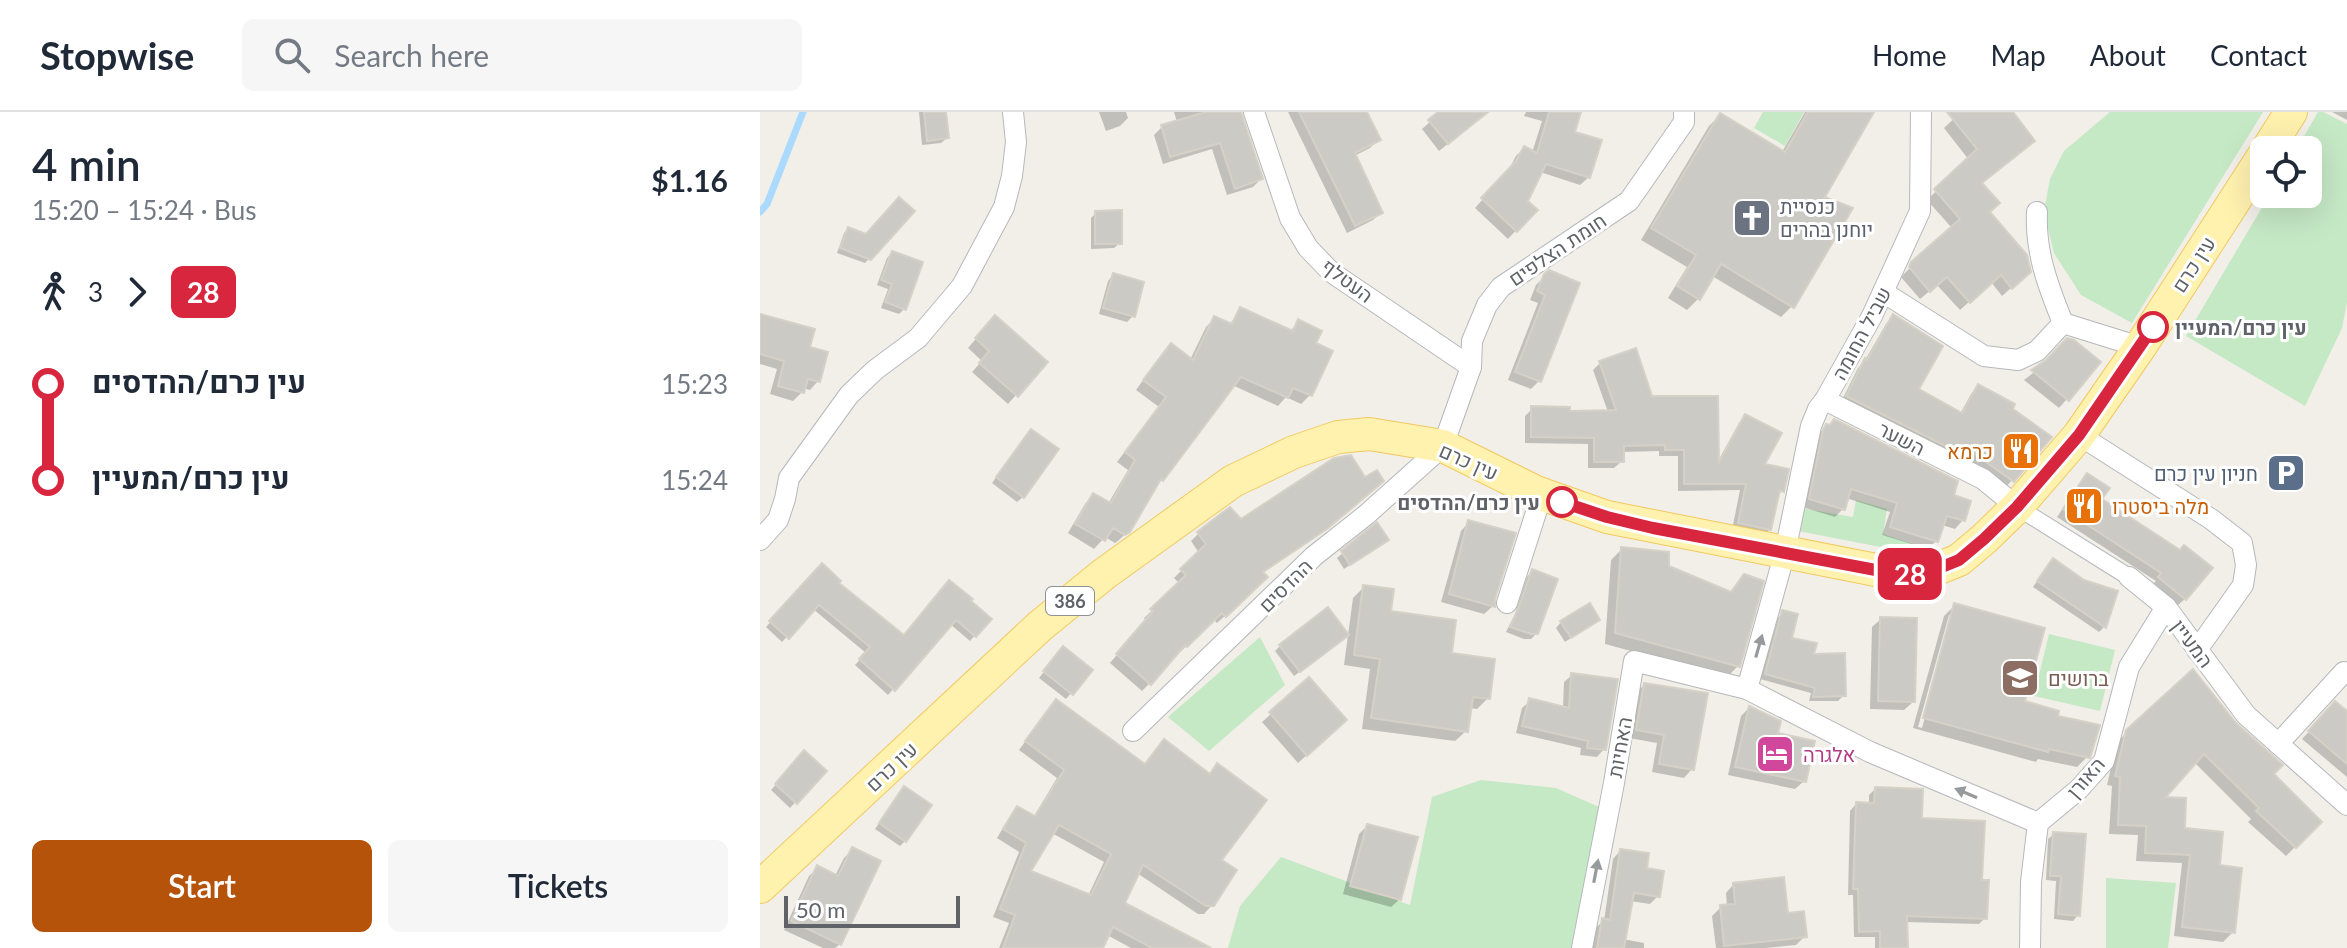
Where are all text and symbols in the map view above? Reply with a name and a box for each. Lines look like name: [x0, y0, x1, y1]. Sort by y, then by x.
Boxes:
search box: [242, 19, 802, 91]
text: Stopwise: [40, 32, 194, 78]
icon: search: [270, 33, 314, 77]
text: Search here: [334, 37, 489, 73]
text: Home: [1872, 38, 1947, 72]
text: Map: [1991, 38, 2046, 72]
text: About: [2090, 38, 2166, 72]
text: Contact: [2210, 38, 2307, 72]
map controls: [2250, 136, 2322, 208]
button: locate: [2250, 136, 2322, 208]
text: 4 min: [32, 138, 141, 190]
text: $1.16: [651, 162, 728, 198]
text: 15:20 – 15:24 · Bus: [32, 194, 256, 226]
place label: כנסיית יוחנן בהרים: [1780, 194, 1873, 241]
church icon: כנסיית יוחנן בהרים: [1731, 197, 1773, 239]
street label: חומת הצלפים: [1504, 208, 1610, 290]
street label: עין כרם: [2166, 232, 2220, 296]
street label: העטלף: [1318, 253, 1378, 307]
icon: walk: [32, 270, 76, 314]
icon: forward: [115, 270, 159, 314]
text: 28: [187, 275, 220, 309]
text: 3: [88, 276, 103, 308]
street label: שביל החומה: [1826, 282, 1896, 384]
marker: עין כרם/המעיין: [2138, 312, 2168, 342]
place label: עין כרם/המעיין: [2175, 315, 2307, 339]
text: עין כרם/ההדסים: [92, 363, 306, 399]
text: 15:23: [661, 368, 728, 400]
street label: השער: [1875, 416, 1929, 460]
restaurant icon: כרמא: [2000, 430, 2042, 472]
street label: עין כרם: [1436, 437, 1502, 485]
place label: כרמא: [1947, 439, 1993, 463]
parking icon: חניון עין כרם: [2265, 452, 2307, 494]
text: עין כרם/המעיין: [92, 459, 290, 495]
place label: חניון עין כרם: [2154, 461, 2258, 485]
text: 15:24: [661, 464, 728, 496]
restaurant icon: מלה ביסטרו: [2063, 485, 2105, 527]
marker: עין כרם/ההדסים: [1547, 487, 1577, 517]
place label: עין כרם/ההדסים: [1397, 490, 1540, 514]
place label: מלה ביסטרו: [2112, 494, 2209, 518]
line badge: 28: [1874, 548, 1946, 600]
street label: ההדסים: [1253, 553, 1317, 617]
text: 28: [1894, 557, 1926, 591]
road number: 386: [1046, 587, 1094, 615]
street label: המעיין: [2167, 614, 2219, 672]
one-way arrow: [1753, 633, 1766, 657]
school or university icon: ברושים: [1999, 657, 2041, 699]
place label: ברושים: [2048, 666, 2109, 690]
street label: האחיות: [1602, 715, 1636, 779]
hotel icon: אלגרה: [1754, 733, 1796, 775]
street label: עין כרם: [860, 736, 922, 796]
place label: אלגרה: [1803, 742, 1855, 766]
street label: האורן: [2061, 752, 2109, 802]
one-way arrow: [1954, 786, 1978, 799]
button: Start: [32, 840, 372, 932]
button: Tickets: [388, 840, 728, 932]
one-way arrow: [1590, 859, 1602, 884]
scale bar: [784, 892, 960, 928]
text: 50 m: [796, 896, 845, 923]

